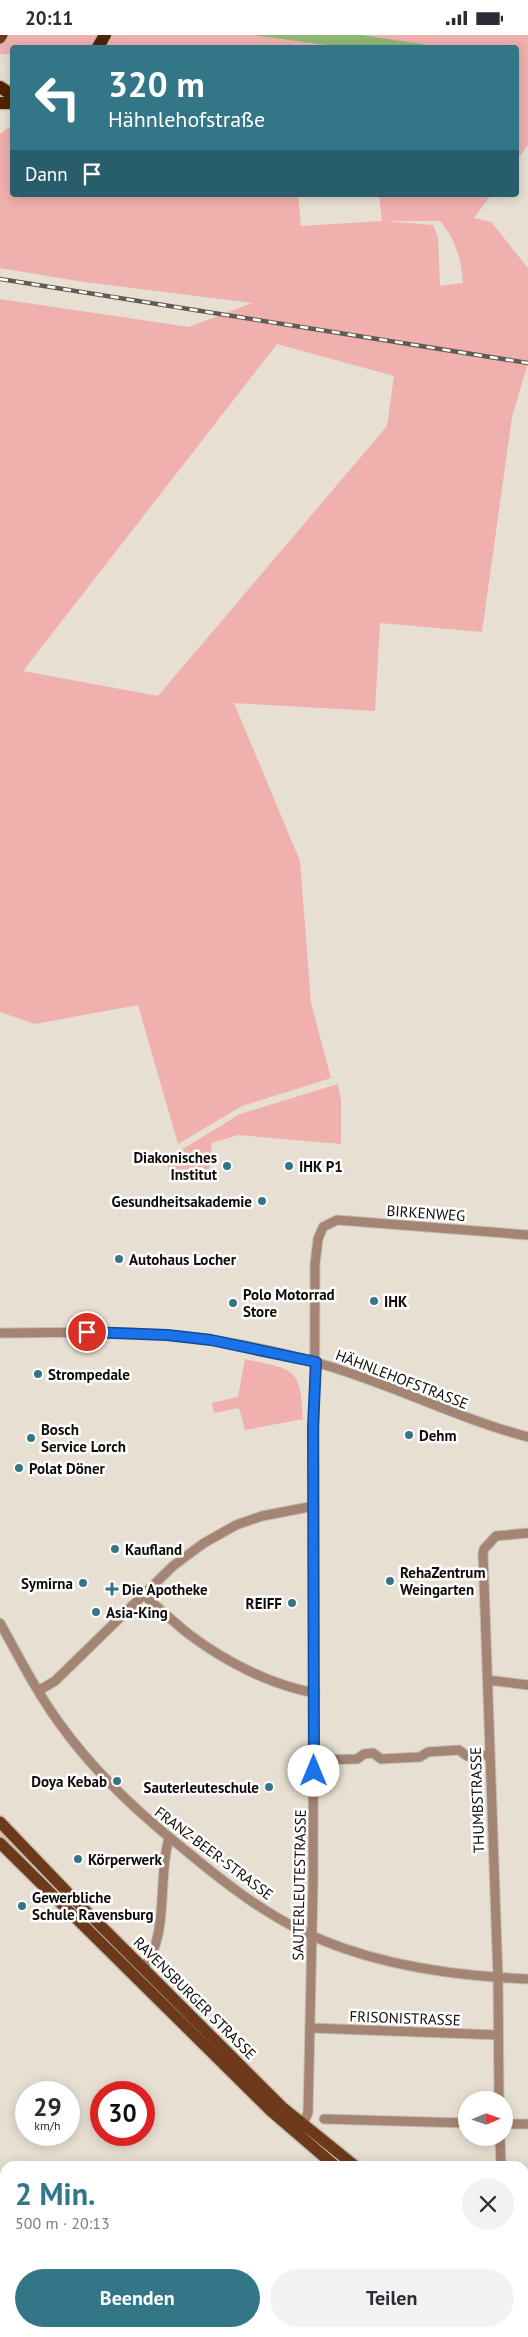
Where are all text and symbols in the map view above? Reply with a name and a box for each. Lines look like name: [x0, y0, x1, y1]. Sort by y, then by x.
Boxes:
text: 20:11: [25, 6, 73, 30]
text: 320 m: [108, 61, 205, 107]
icon: left: [25, 65, 90, 130]
text: Hähnlehofstraße: [108, 105, 265, 133]
icon: arrive: [78, 160, 106, 188]
text: Dann: [25, 162, 68, 186]
place label: Diakonisches Institut: [133, 1148, 218, 1184]
place label: IHK P1: [299, 1157, 343, 1176]
marker: Diakonisches Institut: [221, 1160, 233, 1172]
marker: IHK P1: [283, 1160, 295, 1172]
place label: Gesundheitsakademie: [112, 1192, 252, 1211]
marker: Gesundheitsakademie: [256, 1195, 268, 1207]
street label: BIRKENWEG: [386, 1201, 466, 1225]
place label: Autohaus Locher: [129, 1250, 237, 1269]
marker: Autohaus Locher: [113, 1253, 125, 1265]
place label: Polo Motorrad Store: [243, 1285, 335, 1321]
place label: IHK: [384, 1292, 408, 1311]
marker: IHK: [368, 1295, 380, 1307]
marker: Polo Motorrad Store: [227, 1297, 239, 1309]
pin: [66, 1311, 108, 1353]
icon: arrive: [73, 1318, 101, 1346]
street label: HÄHNLEHOFSTRASSE: [333, 1345, 471, 1413]
place label: Strompedale: [48, 1365, 130, 1384]
marker: Strompedale: [32, 1368, 44, 1380]
place label: Bosch Service Lorch: [41, 1420, 126, 1456]
place label: Dehm: [419, 1426, 457, 1445]
marker: Dehm: [403, 1429, 415, 1441]
marker: Bosch Service Lorch: [25, 1432, 37, 1444]
place label: Polat Döner: [29, 1459, 106, 1478]
marker: Polat Döner: [13, 1462, 25, 1474]
place label: Kaufland: [125, 1540, 182, 1559]
marker: Kaufland: [109, 1543, 121, 1555]
place label: RehaZentrum Weingarten: [400, 1563, 486, 1599]
place label: Symirna: [21, 1574, 73, 1593]
marker: RehaZentrum Weingarten: [384, 1575, 396, 1587]
marker: Symirna: [77, 1577, 89, 1589]
place label: Die Apotheke: [122, 1580, 208, 1599]
marker: Die Apotheke: [106, 1583, 118, 1595]
place label: REIFF: [246, 1594, 282, 1613]
marker: REIFF: [286, 1597, 298, 1609]
place label: Asia-King: [106, 1603, 168, 1622]
marker: Asia-King: [90, 1606, 102, 1618]
position arrow: [287, 1744, 339, 1796]
street label: THUMBSTRASSE: [466, 1747, 488, 1853]
place label: Doya Kebab: [31, 1772, 107, 1791]
marker: Doya Kebab: [111, 1775, 123, 1787]
place label: Sauterleuteschule: [144, 1778, 259, 1797]
marker: Sauterleuteschule: [263, 1781, 275, 1793]
street label: FRANZ-BEER-STRASSE: [151, 1802, 277, 1904]
street label: SAUTERLEUTESTRASSE: [288, 1809, 310, 1961]
place label: Körperwerk: [88, 1850, 162, 1869]
marker: Körperwerk: [72, 1853, 84, 1865]
place label: Gewerbliche Schule Ravensburg: [32, 1888, 154, 1924]
marker: Gewerbliche Schule Ravensburg: [16, 1900, 28, 1912]
street label: RAVENSBURGER STRASSE: [130, 1933, 260, 2063]
street label: FRISONISTRASSE: [349, 2007, 461, 2029]
speed limit sign: 30: [90, 2081, 155, 2146]
text: 29: [33, 2091, 62, 2123]
north arrow: [458, 2091, 512, 2146]
map controls: [458, 2091, 513, 2146]
text: km/h: [34, 2118, 61, 2133]
text: 2 Min.: [15, 2174, 95, 2213]
button: close: [462, 2178, 514, 2230]
text: 500 m · 20:13: [15, 2213, 110, 2233]
button: Beenden: [15, 2269, 260, 2327]
button: Teilen: [270, 2269, 514, 2327]

